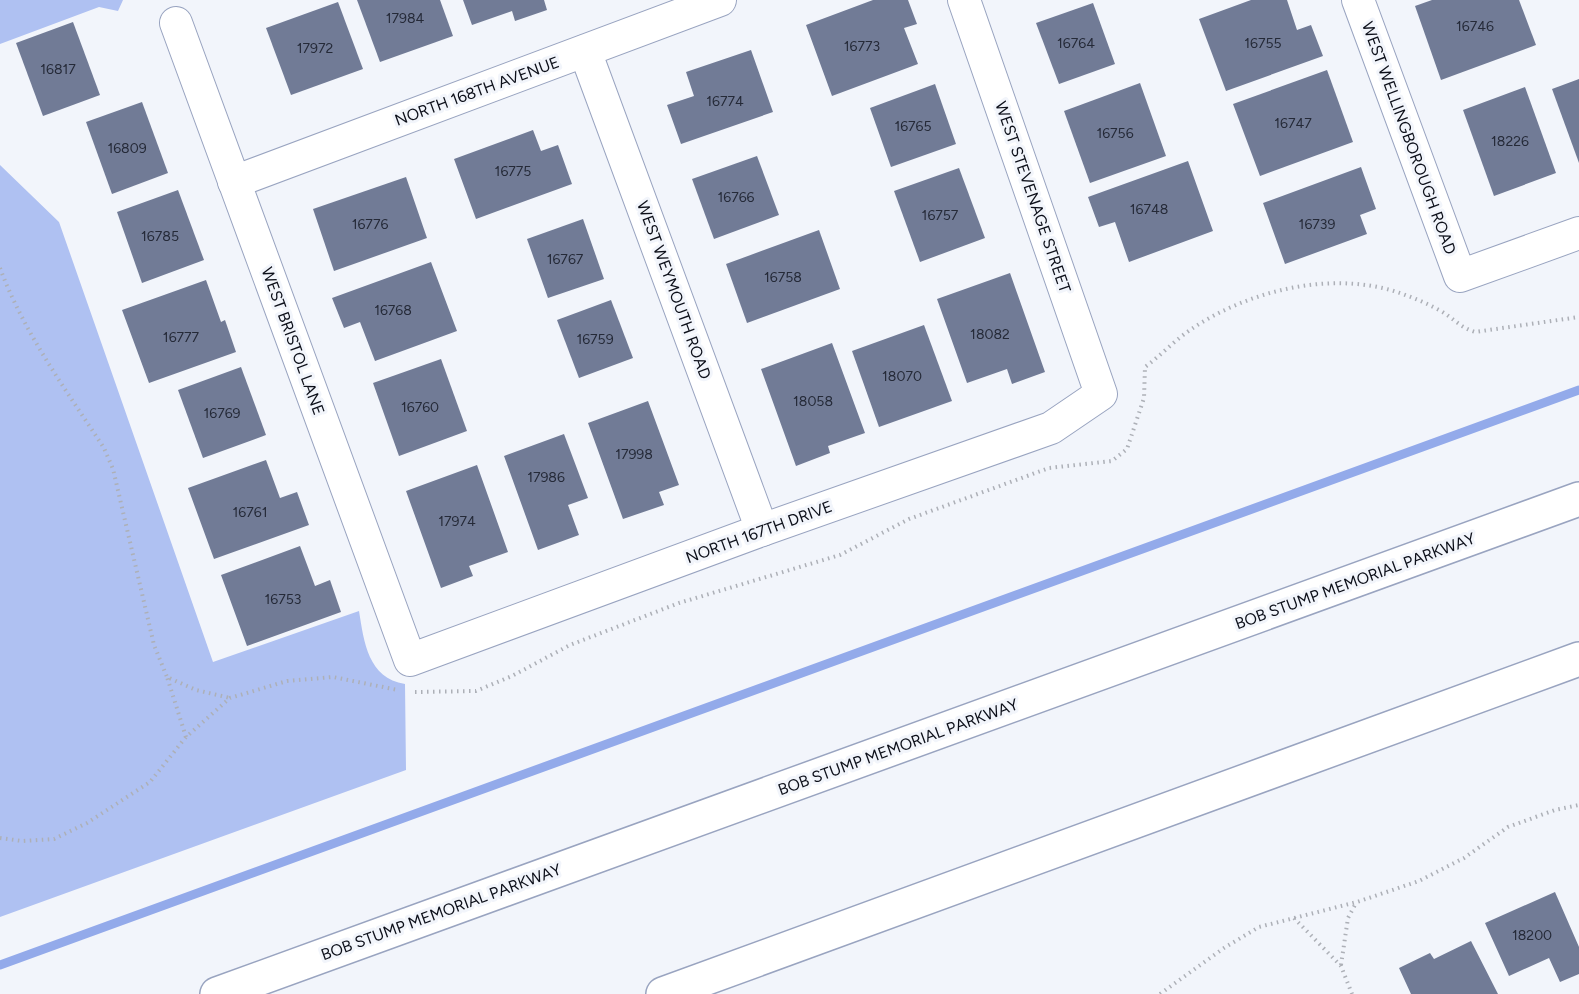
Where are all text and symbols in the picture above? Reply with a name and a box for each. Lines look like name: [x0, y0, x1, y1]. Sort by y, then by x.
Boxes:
house number: 17984: [386, 10, 425, 27]
house number: 16746: [1456, 18, 1494, 35]
street label: WEST WELLINGBOROUGH ROAD: [1358, 19, 1460, 257]
house number: 16764: [1057, 35, 1095, 52]
house number: 16755: [1244, 35, 1282, 52]
house number: 16773: [844, 38, 880, 55]
house number: 17972: [297, 40, 333, 57]
street label: NORTH 168TH AVENUE: [392, 52, 562, 130]
house number: 16817: [40, 61, 76, 78]
house number: 16774: [706, 93, 744, 110]
street label: WEST STEVENAGE STREET: [991, 99, 1075, 295]
house number: 16747: [1274, 115, 1312, 132]
house number: 16765: [894, 118, 932, 135]
house number: 16756: [1096, 125, 1134, 142]
house number: 18226: [1491, 133, 1529, 150]
house number: 16809: [107, 140, 147, 157]
house number: 16775: [495, 163, 531, 180]
house number: 16766: [717, 189, 755, 206]
street label: WEST WEYMOUTH ROAD: [633, 198, 715, 382]
house number: 16748: [1130, 201, 1168, 218]
house number: 16757: [922, 207, 959, 224]
house number: 16776: [352, 216, 388, 233]
house number: 16739: [1299, 216, 1335, 233]
house number: 16785: [141, 228, 179, 245]
house number: 16767: [547, 251, 584, 268]
street label: WEST BRISTOL LANE: [257, 264, 329, 418]
house number: 16758: [764, 269, 802, 286]
house number: 16768: [374, 302, 412, 319]
house number: 18082: [970, 326, 1010, 343]
house number: 16777: [163, 329, 200, 346]
house number: 16759: [576, 331, 614, 348]
house number: 18070: [882, 368, 922, 385]
house number: 18058: [793, 393, 833, 410]
house number: 16760: [401, 399, 439, 416]
house number: 16769: [203, 405, 241, 422]
house number: 17998: [615, 446, 653, 463]
house number: 17986: [527, 469, 565, 486]
street label: NORTH 167TH DRIVE: [683, 497, 835, 567]
house number: 16761: [233, 504, 267, 521]
house number: 17974: [438, 513, 476, 530]
street label: BOB STUMP MEMORIAL PARKWAY: [1232, 529, 1478, 633]
house number: 16753: [265, 591, 301, 608]
street label: BOB STUMP MEMORIAL PARKWAY: [775, 695, 1021, 799]
street label: BOB STUMP MEMORIAL PARKWAY: [318, 860, 564, 964]
house number: 18200: [1512, 927, 1552, 944]

